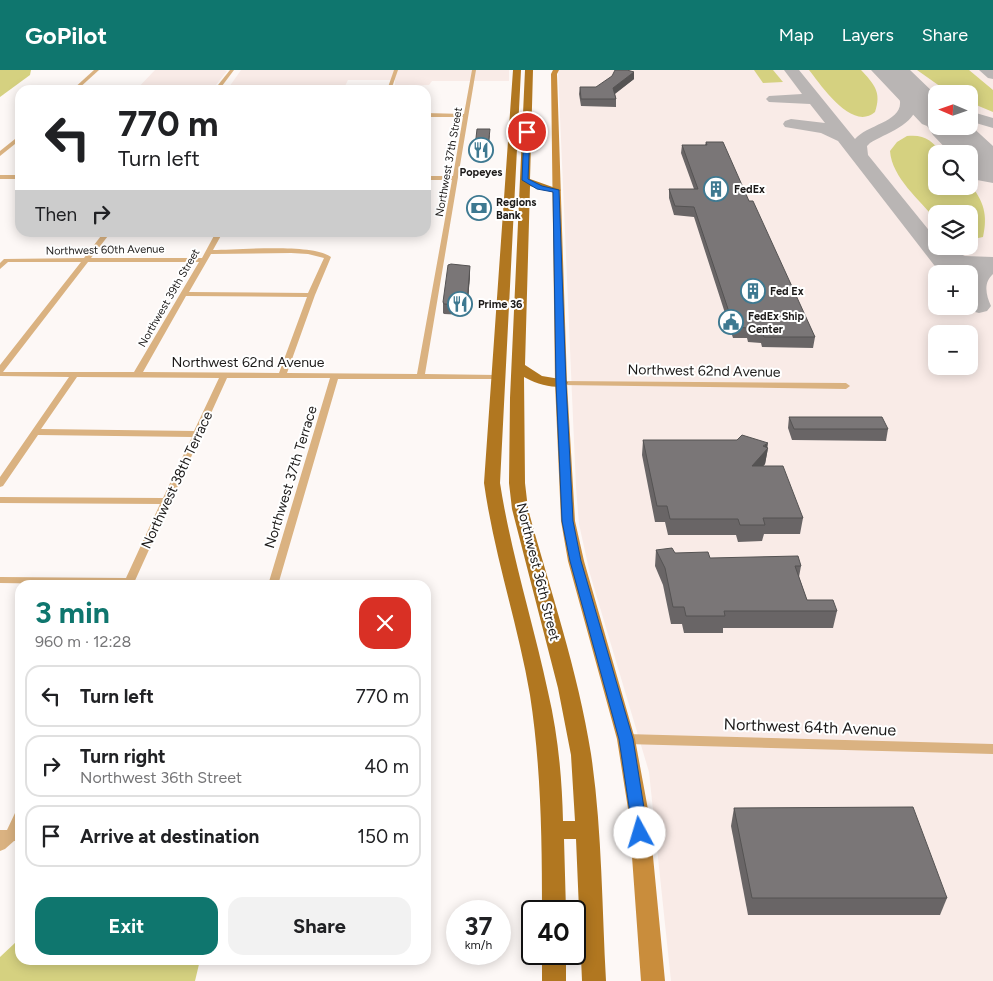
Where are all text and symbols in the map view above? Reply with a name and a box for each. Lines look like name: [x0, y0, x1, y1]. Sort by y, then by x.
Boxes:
text: GoPilot: [25, 21, 107, 50]
text: Map: [779, 24, 814, 46]
text: Layers: [842, 24, 894, 46]
text: Share: [922, 24, 968, 46]
north arrow: [928, 85, 978, 135]
map controls: [928, 85, 978, 375]
text: 770 m: [118, 103, 218, 145]
icon: left: [35, 105, 100, 170]
street label: Northwest 37th Street: [433, 106, 465, 218]
pin: [506, 111, 548, 153]
icon: arrive: [513, 118, 541, 146]
restaurant icon: Popeyes: [468, 137, 494, 163]
text: Turn left: [118, 145, 200, 172]
button: search: [928, 145, 978, 195]
place label: Popeyes: [460, 166, 502, 179]
building icon: FedEx: [703, 176, 729, 202]
place label: FedEx: [734, 183, 765, 196]
bank icon: Regions Bank: [466, 195, 492, 221]
place label: Regions Bank: [496, 196, 536, 222]
icon: right: [87, 200, 115, 228]
text: Then: [35, 203, 77, 226]
button: layers: [928, 205, 978, 255]
street label: Northwest 60th Avenue: [45, 242, 165, 258]
street label: Northwest 39th Street: [136, 247, 202, 349]
button: +: [928, 265, 978, 315]
building icon: Fed Ex: [740, 278, 766, 304]
place label: Fed Ex: [770, 285, 804, 298]
restaurant icon: Prime 36: [447, 291, 473, 317]
place label: Prime 36: [478, 298, 523, 311]
public building icon: FedEx Ship Center: [718, 309, 744, 335]
place label: FedEx Ship Center: [748, 310, 804, 336]
button: −: [928, 325, 978, 375]
street label: Northwest 62nd Avenue: [172, 354, 325, 371]
street label: Northwest 62nd Avenue: [627, 361, 781, 381]
street label: Northwest 37th Terrace: [261, 403, 321, 550]
street label: Northwest 38th Terrace: [138, 408, 216, 551]
street label: Northwest 36th Street: [513, 501, 563, 643]
text: 3 min: [35, 594, 110, 631]
button: close: [359, 597, 411, 649]
text: 960 m · 12:28: [35, 632, 131, 651]
icon: left: [37, 682, 65, 710]
text: Turn left: [80, 685, 154, 708]
text: 770 m: [356, 685, 409, 708]
street label: Northwest 64th Avenue: [723, 714, 897, 740]
text: Turn right: [80, 745, 166, 768]
icon: right: [37, 752, 65, 780]
text: 40 m: [364, 755, 409, 778]
text: Northwest 36th Street: [80, 768, 242, 787]
position arrow: [613, 806, 665, 858]
icon: arrive: [37, 822, 65, 850]
text: Arrive at destination: [80, 825, 259, 848]
text: 150 m: [357, 825, 409, 848]
button: Exit: [35, 897, 218, 955]
button: Share: [228, 897, 411, 955]
speed limit sign: 40: [521, 900, 586, 965]
text: 37: [465, 911, 492, 941]
text: km/h: [465, 938, 492, 952]

